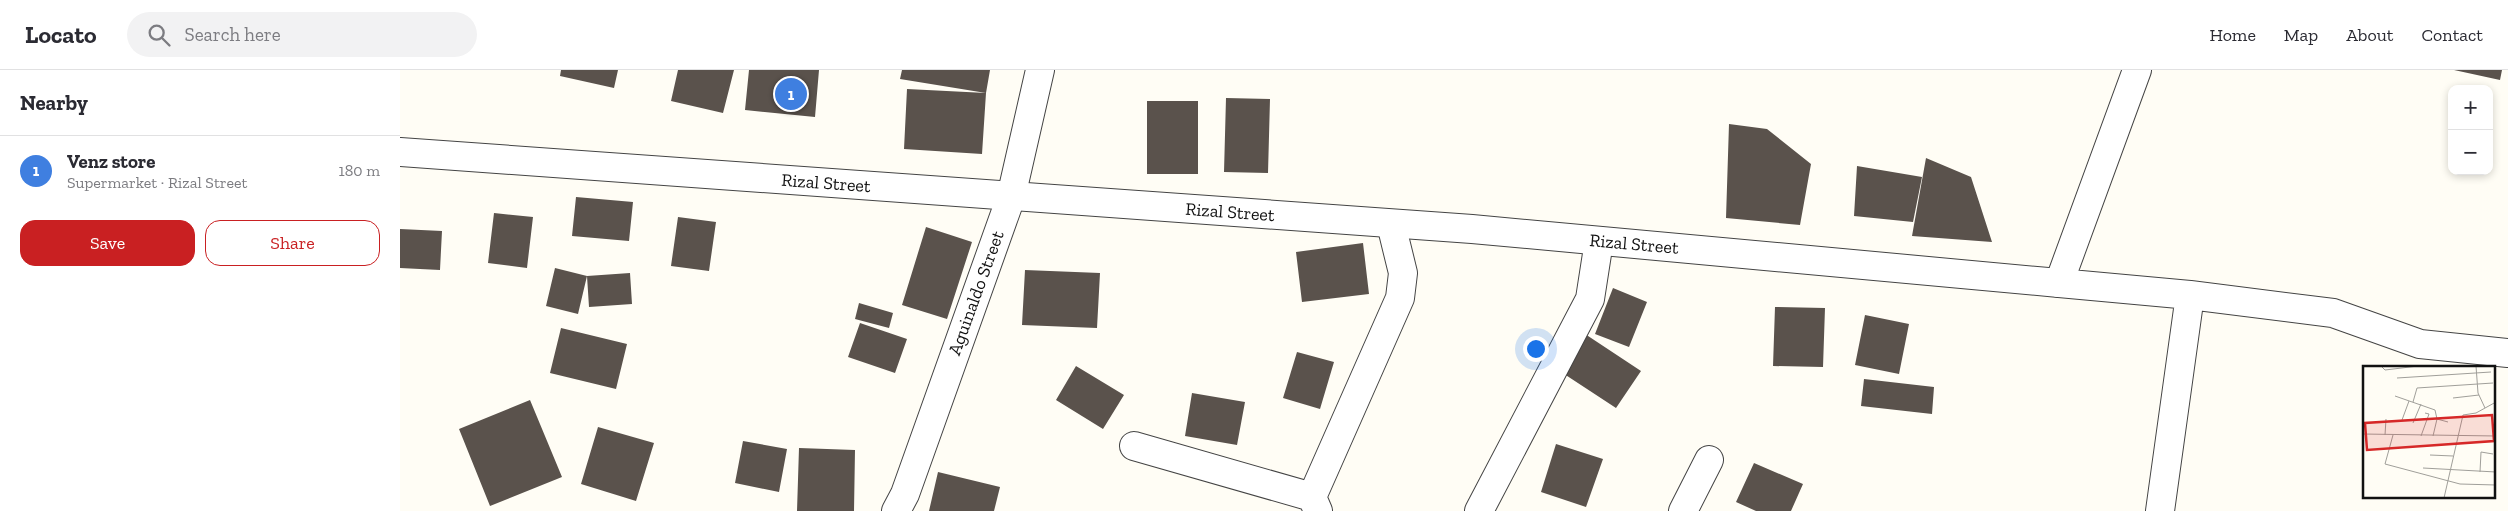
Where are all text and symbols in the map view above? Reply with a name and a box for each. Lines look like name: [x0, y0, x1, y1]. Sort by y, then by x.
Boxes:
search box: [127, 12, 477, 57]
text: Locato: [25, 20, 97, 49]
icon: search: [145, 21, 173, 49]
text: Search here: [185, 23, 281, 46]
text: Home: [2209, 24, 2256, 46]
text: Map: [2284, 24, 2318, 46]
text: About: [2346, 24, 2393, 46]
text: Contact: [2421, 24, 2483, 46]
pin: 1: [775, 75, 807, 113]
map controls: [2448, 85, 2493, 175]
button: +: [2448, 85, 2493, 130]
text: Nearby: [20, 90, 88, 115]
button: −: [2448, 130, 2493, 175]
text: Venz store: [67, 150, 155, 173]
text: 1: [33, 161, 39, 180]
text: 180 m: [339, 161, 380, 180]
street label: Rizal Street: [781, 169, 872, 197]
text: Supermarket · Rizal Street: [67, 173, 248, 192]
street label: Rizal Street: [1185, 198, 1276, 226]
button: Save: [20, 220, 195, 266]
button: Share: [205, 220, 380, 266]
street label: Aguinaldo Street: [943, 227, 1009, 358]
street label: Rizal Street: [1588, 229, 1680, 259]
your location: [1523, 336, 1549, 362]
inset map: [2363, 366, 2496, 498]

